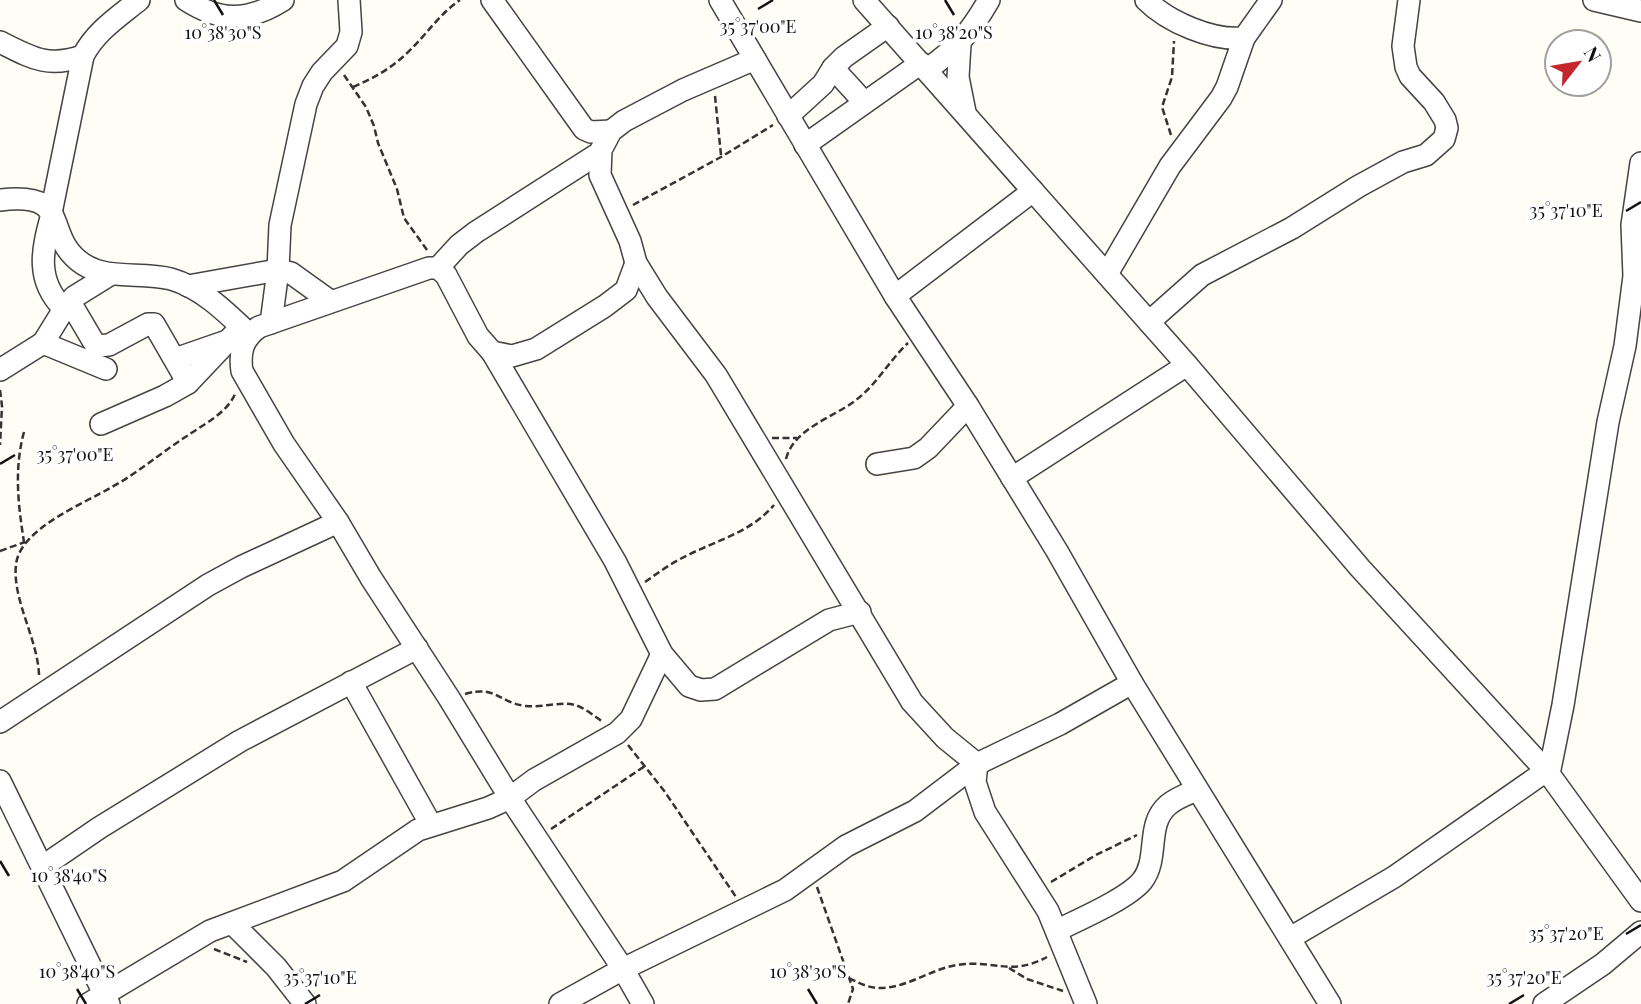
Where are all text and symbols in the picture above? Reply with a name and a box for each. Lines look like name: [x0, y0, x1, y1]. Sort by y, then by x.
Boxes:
text: 35°37'00"E: [719, 14, 797, 38]
text: 10°38'30"S: [184, 20, 262, 44]
text: 10°38'20"S: [915, 20, 993, 44]
north arrow: [1543, 28, 1613, 98]
text: N: [1579, 41, 1608, 67]
text: 35°37'10"E: [1529, 198, 1603, 222]
text: 35°37'00"E: [36, 442, 114, 466]
text: 10°38'40"S: [31, 863, 107, 887]
text: 35°37'20"E: [1528, 921, 1604, 945]
text: 10°38'40"S: [39, 959, 115, 983]
text: 10°38'30"S: [769, 959, 847, 983]
text: 35°37'10"E: [283, 965, 357, 989]
text: 35°37'20"E: [1486, 965, 1562, 989]

